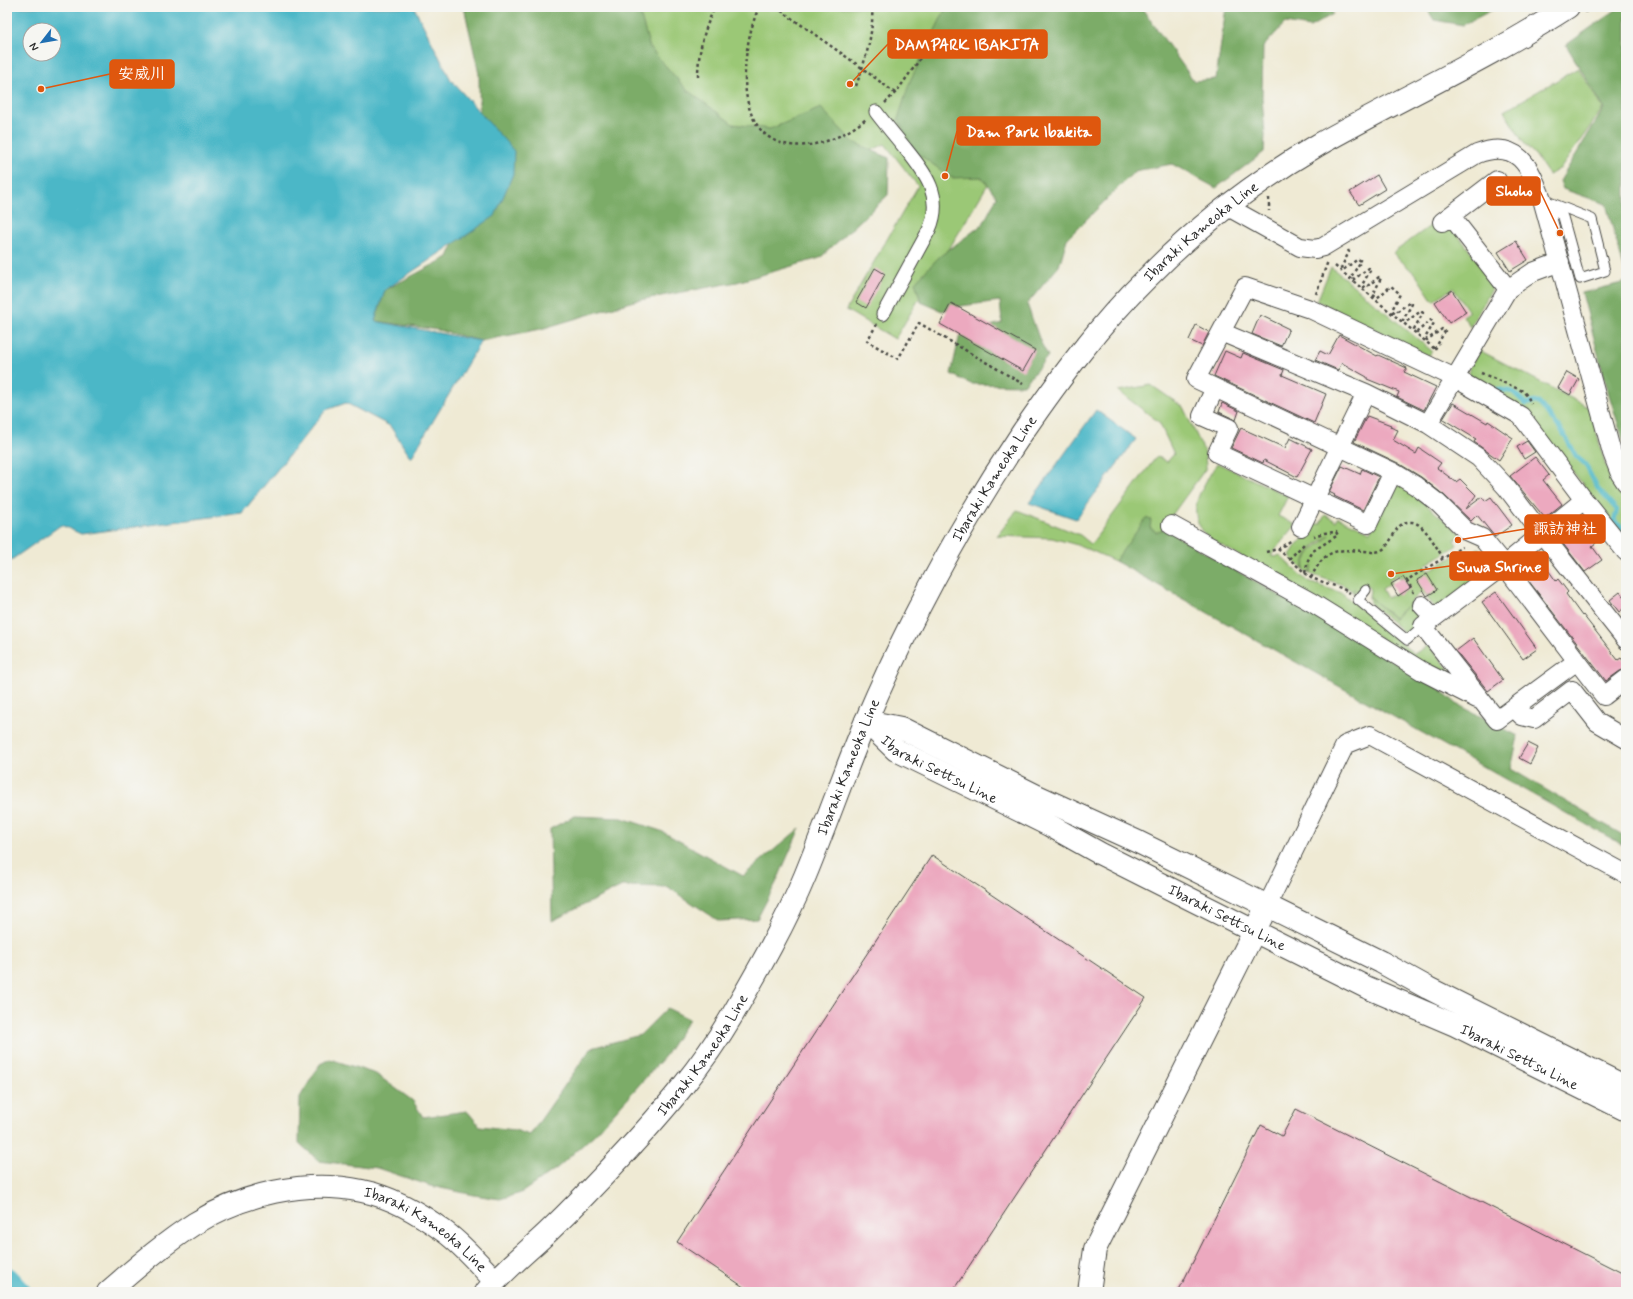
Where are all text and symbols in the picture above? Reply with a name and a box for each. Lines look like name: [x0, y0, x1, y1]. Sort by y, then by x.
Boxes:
north arrow: [22, 22, 62, 62]
callout: DAMPARK IBAKITA: [888, 30, 1047, 58]
text: DAMPARK IBAKITA: [894, 35, 1040, 56]
text: N: [26, 40, 42, 53]
callout: 安威川: [110, 60, 174, 88]
text: 安威川: [118, 64, 166, 85]
callout: Dam Park Ibakita: [957, 117, 1100, 145]
text: Dam Park Ibakita: [966, 122, 1092, 143]
street label: Ibaraki Kameoka Line: [1140, 177, 1263, 287]
callout: Shoho: [1487, 177, 1540, 205]
text: Shoho: [1496, 181, 1532, 202]
street label: Ibaraki Kameoka Line: [948, 412, 1042, 546]
callout: 諏訪神社: [1525, 515, 1605, 543]
text: 諏訪神社: [1533, 519, 1597, 540]
callout: Suwa Shrine: [1450, 552, 1548, 580]
text: Suwa Shrine: [1456, 557, 1542, 578]
street label: Ibaraki Kameoka Line: [813, 696, 885, 839]
street label: Ibaraki Settsu Line: [876, 731, 1001, 809]
street label: Ibaraki Settsu Line: [1164, 880, 1289, 957]
street label: Ibaraki Kameoka Line: [653, 991, 753, 1121]
street label: Ibaraki Settsu Line: [1456, 1020, 1582, 1096]
street label: Ibaraki Kameoka Line: [362, 1183, 491, 1277]

